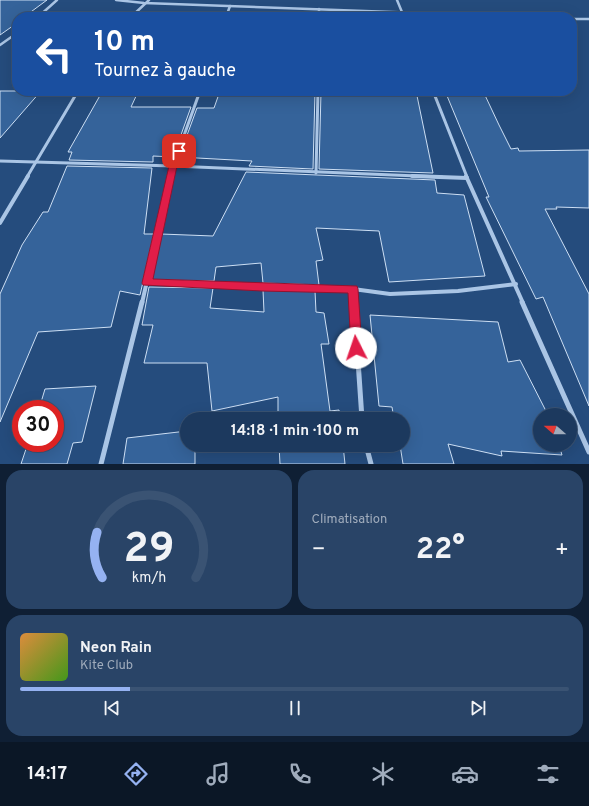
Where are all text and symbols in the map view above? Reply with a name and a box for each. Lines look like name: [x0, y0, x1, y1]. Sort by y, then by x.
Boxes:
text: 10 m: [94, 25, 155, 61]
icon: left: [28, 28, 80, 80]
text: Tournez à gauche: [94, 60, 236, 83]
pin: [162, 134, 196, 168]
icon: arrive: [168, 140, 190, 162]
position arrow: [335, 327, 377, 369]
speed limit sign: 30: [12, 400, 64, 452]
north arrow: [533, 408, 577, 452]
map controls: [533, 408, 577, 452]
text: 14:18 · 1 min · 100 m: [231, 422, 359, 441]
text: Climatisation: [312, 512, 387, 528]
text: 29: [123, 523, 174, 576]
text: 22°: [416, 532, 465, 569]
text: −: [312, 537, 326, 564]
text: +: [555, 537, 569, 564]
text: km/h: [131, 568, 166, 586]
text: Neon Rain: [80, 639, 152, 658]
text: Kite Club: [80, 658, 133, 674]
icon: previous: [101, 697, 123, 719]
icon: pause: [284, 697, 306, 719]
icon: next: [467, 697, 489, 719]
icon: directions: [122, 760, 150, 788]
icon: music: [204, 760, 232, 788]
icon: phone: [286, 760, 314, 788]
icon: climate: [369, 760, 397, 788]
icon: car: [451, 760, 479, 788]
icon: filters: [534, 760, 562, 788]
text: 14:17: [27, 763, 67, 786]

